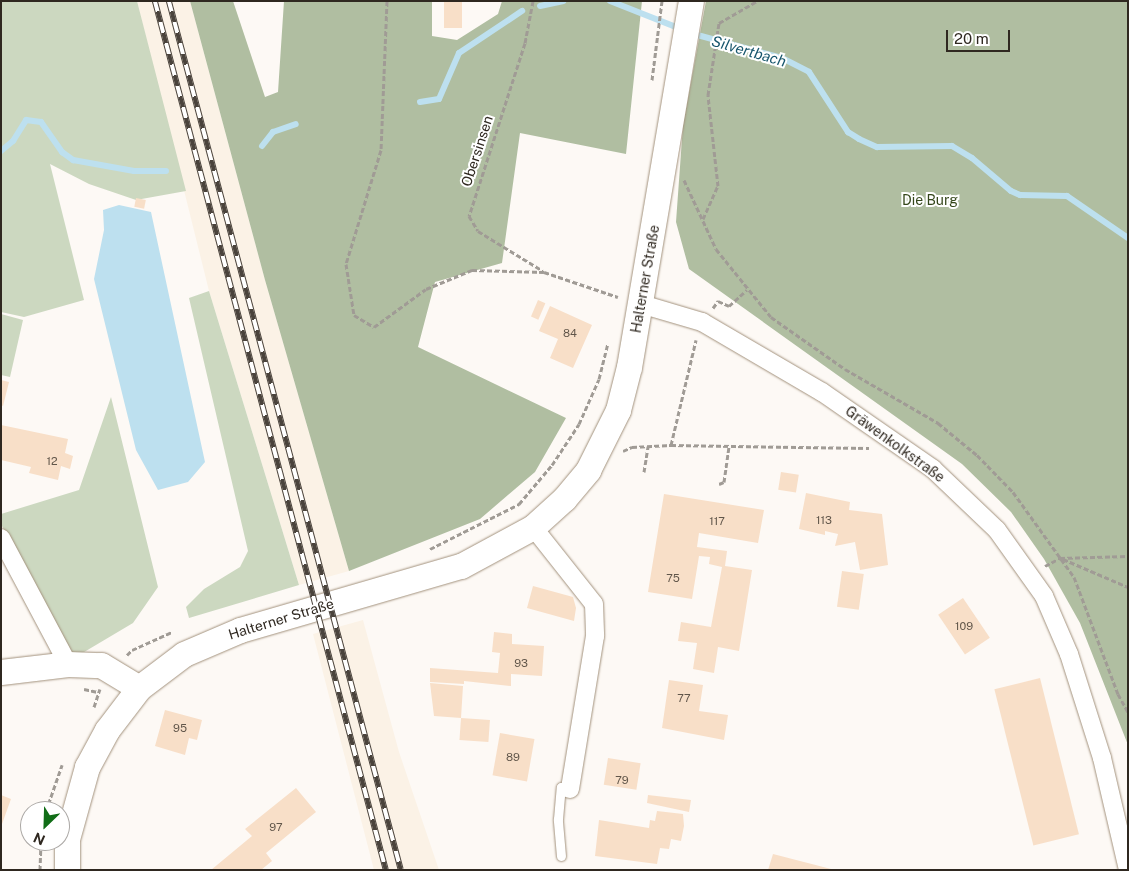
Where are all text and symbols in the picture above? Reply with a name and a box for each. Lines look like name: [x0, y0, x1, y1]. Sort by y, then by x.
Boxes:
scale bar: [949, 20, 1013, 52]
text: 20 m: [954, 30, 989, 47]
water label: Silvertbach: [710, 32, 788, 70]
street label: Obersinsen: [458, 113, 496, 189]
park label: Die Burg: [902, 192, 958, 208]
street label: Halterner Straße: [627, 224, 663, 334]
house number: 84: [563, 326, 577, 340]
street label: Gräwenkolkstraße: [842, 402, 948, 486]
house number: 12: [46, 454, 58, 468]
house number: 113: [816, 513, 832, 527]
house number: 117: [709, 514, 725, 528]
house number: 75: [666, 571, 680, 585]
street label: Halterner Straße: [226, 595, 336, 643]
house number: 109: [955, 619, 973, 633]
house number: 93: [514, 656, 528, 670]
house number: 77: [677, 691, 691, 705]
house number: 95: [173, 721, 187, 735]
house number: 89: [506, 750, 520, 764]
house number: 79: [615, 773, 629, 787]
north arrow: [20, 801, 70, 851]
house number: 97: [269, 820, 283, 834]
text: N: [31, 829, 48, 848]

